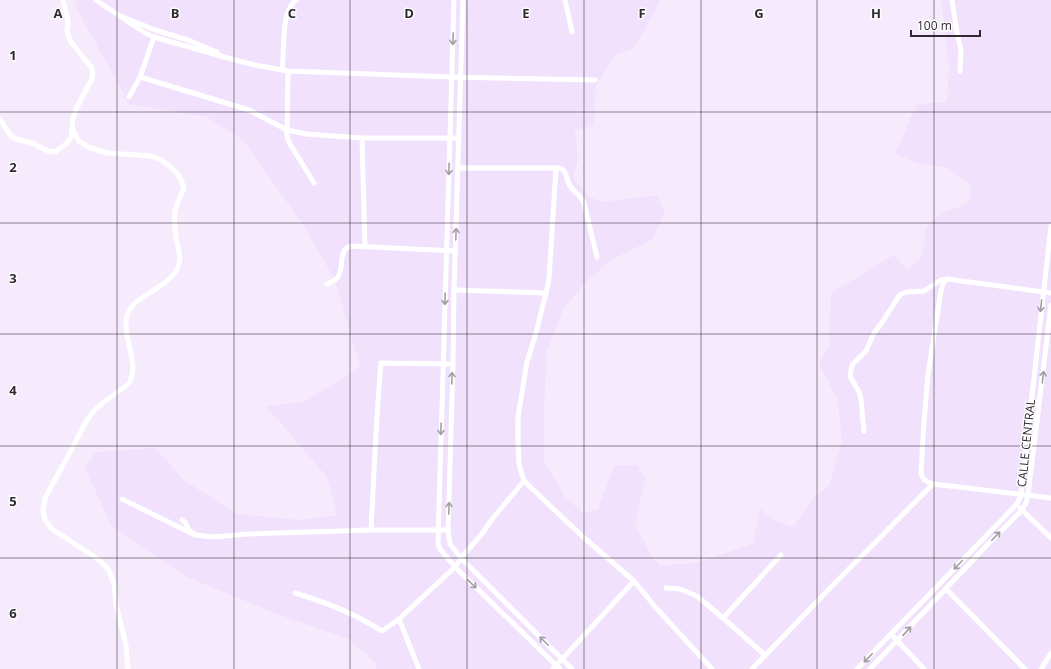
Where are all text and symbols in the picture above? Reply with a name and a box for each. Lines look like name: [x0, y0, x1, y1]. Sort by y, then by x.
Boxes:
text: A: [54, 4, 63, 22]
text: B: [171, 4, 180, 22]
text: C: [288, 4, 296, 22]
text: D: [404, 4, 414, 22]
text: E: [522, 4, 530, 22]
text: F: [638, 4, 646, 22]
text: G: [754, 4, 764, 22]
text: H: [871, 4, 881, 22]
scale bar: [911, 12, 980, 38]
text: 100 m: [917, 17, 952, 34]
one-way arrow: [449, 32, 456, 45]
text: 1: [9, 46, 17, 64]
text: 2: [9, 158, 17, 176]
one-way arrow: [445, 162, 453, 175]
one-way arrow: [452, 228, 460, 241]
text: 3: [9, 269, 17, 287]
one-way arrow: [441, 292, 449, 305]
one-way arrow: [1038, 299, 1045, 312]
one-way arrow: [1039, 371, 1047, 384]
one-way arrow: [449, 372, 456, 385]
text: 4: [9, 381, 17, 399]
street label: CALLE CENTRAL: [1013, 398, 1039, 488]
one-way arrow: [438, 422, 445, 435]
text: 5: [9, 492, 17, 510]
one-way arrow: [445, 502, 453, 515]
one-way arrow: [991, 531, 1001, 541]
one-way arrow: [953, 560, 963, 570]
one-way arrow: [467, 579, 477, 589]
text: 6: [9, 604, 17, 622]
one-way arrow: [902, 626, 912, 636]
one-way arrow: [539, 636, 549, 646]
one-way arrow: [863, 653, 873, 663]

